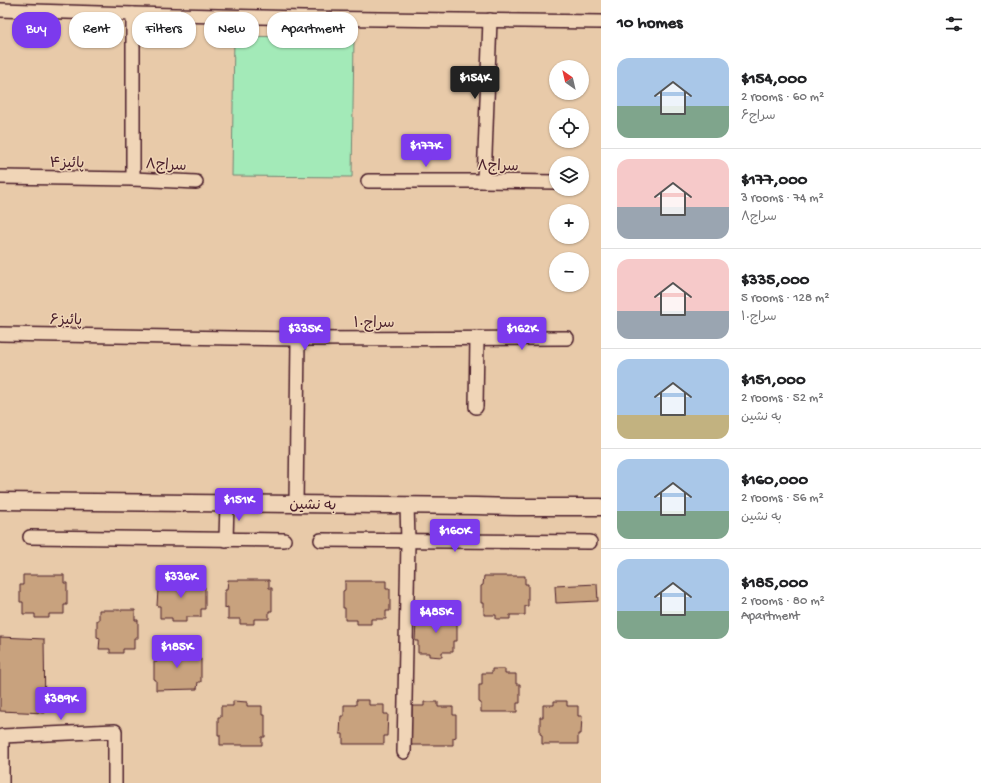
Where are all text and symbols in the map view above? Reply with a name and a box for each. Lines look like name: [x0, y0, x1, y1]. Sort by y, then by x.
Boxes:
chip: Buy: [12, 12, 61, 48]
chip: Rent: [69, 12, 124, 48]
chip: Filters: [132, 12, 196, 48]
chip: New: [204, 12, 259, 48]
chip: Apartment: [267, 12, 358, 48]
icon: filters: [943, 13, 965, 35]
text: 10 homes: [617, 14, 683, 34]
north arrow: [549, 60, 589, 100]
map controls: [549, 60, 589, 292]
pin: $154K: [447, 66, 503, 100]
text: $154,000: [741, 70, 807, 90]
text: $154K: [459, 71, 491, 86]
icon: home: [649, 74, 697, 122]
text: 2 rooms · 60 m²: [741, 90, 824, 105]
button: locate: [549, 108, 589, 148]
text: سراج۶: [741, 109, 776, 124]
pin: $177K: [398, 134, 454, 168]
text: $177K: [410, 139, 442, 154]
street label: پائیز۴: [49, 155, 85, 173]
street label: ۸سراج: [145, 156, 187, 176]
button: layers: [549, 156, 589, 196]
street label: سراج۸: [477, 158, 519, 176]
text: $177,000: [741, 171, 807, 191]
icon: home: [649, 175, 697, 223]
text: 3 rooms · 74 m²: [741, 191, 824, 206]
button: +: [549, 204, 589, 244]
text: سراج۸: [741, 210, 777, 225]
button: −: [549, 252, 589, 292]
text: $335,000: [741, 271, 810, 291]
icon: home: [649, 275, 697, 323]
text: 5 rooms · 128 m²: [741, 291, 829, 306]
text: سراج۱۰: [741, 310, 777, 325]
street label: پائیز۶: [49, 312, 82, 330]
street label: سراج۱۰: [353, 315, 395, 333]
pin: $335K: [277, 317, 333, 351]
pin: $162K: [494, 317, 550, 351]
text: $335K: [288, 322, 322, 337]
text: $162K: [506, 322, 538, 337]
text: $151,000: [741, 371, 806, 391]
icon: home: [649, 375, 697, 423]
text: 2 rooms · 52 m²: [741, 391, 823, 406]
text: به نشین: [741, 410, 782, 425]
text: $160,000: [741, 471, 808, 491]
icon: home: [649, 475, 697, 523]
pin: $151K: [211, 488, 267, 522]
text: 2 rooms · 56 m²: [741, 491, 824, 506]
text: $151K: [224, 493, 254, 508]
street label: به نشین: [289, 497, 337, 515]
text: به نشین: [741, 510, 782, 525]
pin: $160K: [427, 519, 483, 553]
text: $160K: [439, 524, 471, 539]
pin: $336K: [153, 565, 209, 599]
text: $336K: [164, 570, 198, 585]
text: $185,000: [741, 574, 808, 594]
icon: home: [649, 575, 697, 623]
text: 2 rooms · 80 m²: [741, 594, 825, 609]
pin: $485K: [408, 600, 464, 634]
text: $485K: [419, 605, 453, 620]
text: Apartment: [741, 609, 800, 624]
pin: $185K: [149, 635, 205, 669]
text: $185K: [161, 640, 193, 655]
pin: $389K: [33, 687, 89, 721]
text: $389K: [44, 692, 78, 707]

